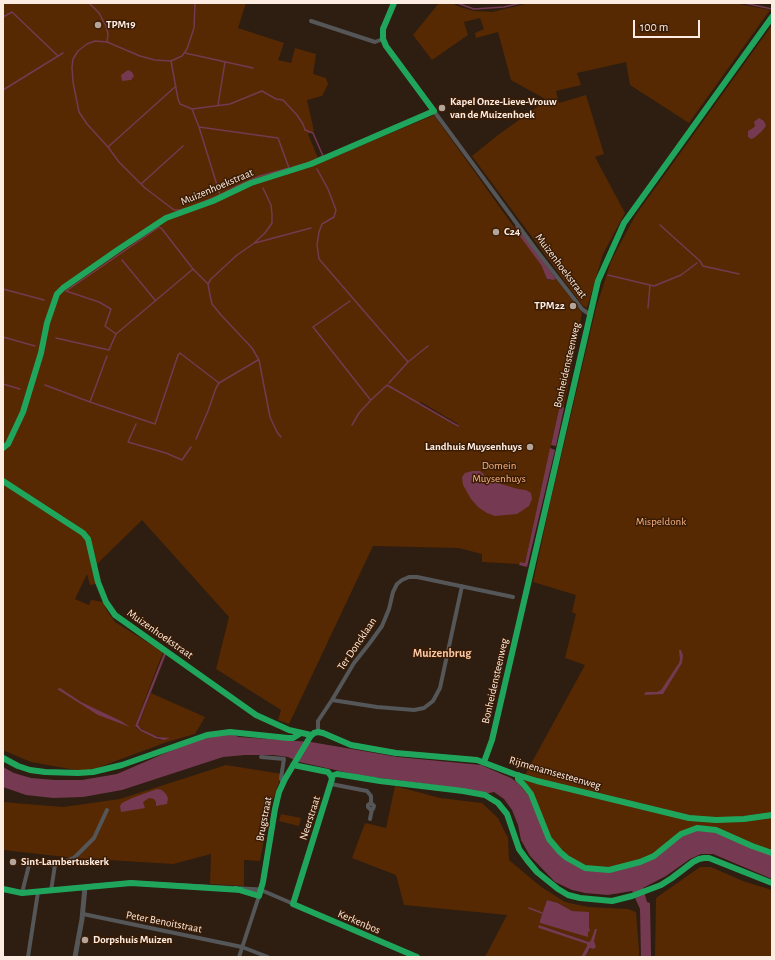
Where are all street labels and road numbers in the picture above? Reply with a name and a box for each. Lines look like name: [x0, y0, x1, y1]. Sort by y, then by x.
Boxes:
street label: Muizenhoekstraat: [179, 166, 255, 208]
street label: Muizenhoekstraat: [532, 231, 590, 301]
street label: Bonheidensteenweg: [551, 321, 583, 409]
street label: Muizenhoekstraat: [124, 606, 196, 662]
street label: Ter Doncklaan: [335, 615, 379, 673]
street label: Bonheidensteenweg: [479, 637, 511, 725]
street label: Rijmenamsesteenweg: [508, 754, 602, 792]
street label: Neerstraat: [297, 794, 323, 842]
street label: Brugstraat: [253, 796, 275, 842]
street label: Kerkenbos: [336, 907, 382, 937]
street label: Peter Benoitstraat: [125, 908, 203, 936]

